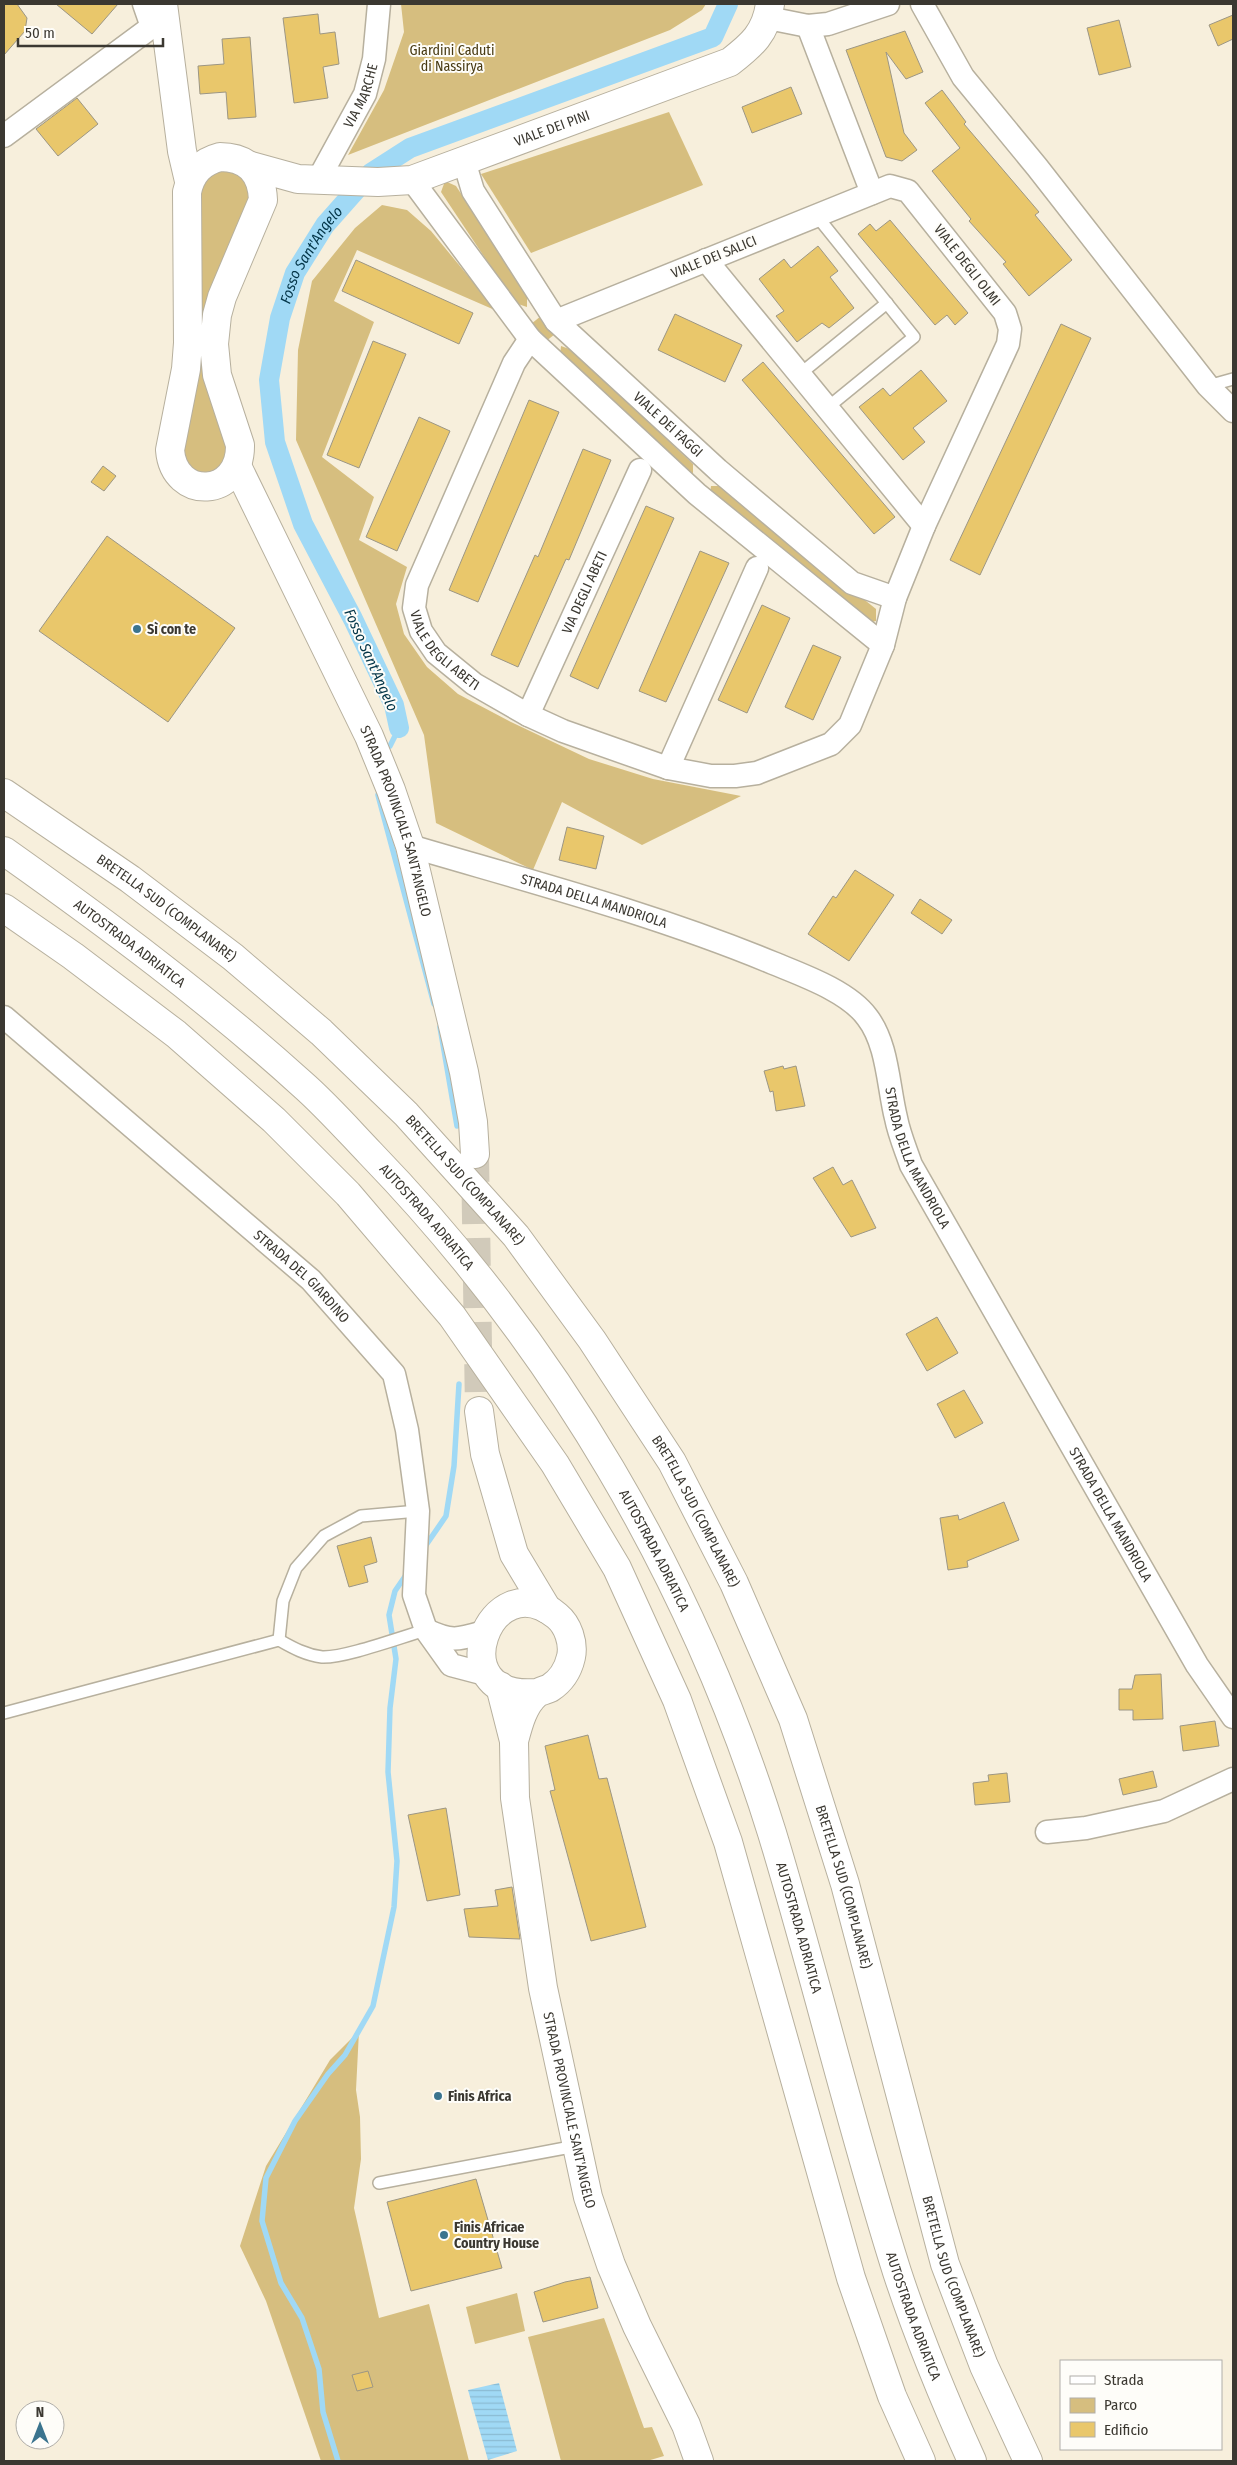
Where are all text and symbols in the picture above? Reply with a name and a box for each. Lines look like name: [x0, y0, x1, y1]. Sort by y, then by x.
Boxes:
scale bar: [18, 15, 162, 47]
text: 50 m: [25, 24, 55, 42]
park label: Giardini Caduti di Nassirya: [410, 42, 494, 75]
street label: VIA MARCHE: [340, 61, 381, 131]
street label: VIALE DEI PINI: [512, 106, 592, 150]
water label: Fosso Sant'Angelo: [276, 202, 346, 306]
street label: VIALE DEGLI OLMI: [930, 221, 1004, 309]
street label: VIALE DEI SALICI: [669, 232, 759, 282]
street label: VIALE DEI FAGGI: [630, 388, 706, 460]
street label: VIA DEGLI ABETI: [558, 548, 610, 636]
water label: Fosso Sant'Angelo: [340, 606, 402, 714]
street label: VIALE DEGLI ABETI: [407, 608, 482, 694]
place label: Sì con te: [147, 621, 196, 638]
marker: Sì con te: [131, 623, 143, 635]
street label: STRADA PROVINCIALE SANT'ANGELO: [357, 723, 435, 919]
street label: BRETELLA SUD (COMPLANARE): [94, 850, 240, 965]
street label: STRADA DELLA MANDRIOLA: [519, 870, 670, 932]
street label: AUTOSTRADA ADRIATICA: [71, 896, 189, 991]
street label: STRADA DELLA MANDRIOLA: [882, 1086, 954, 1232]
street label: BRETELLA SUD (COMPLANARE): [402, 1111, 528, 1248]
street label: AUTOSTRADA ADRIATICA: [376, 1160, 478, 1274]
street label: STRADA DEL GIARDINO: [250, 1226, 353, 1326]
street label: BRETELLA SUD (COMPLANARE): [648, 1432, 743, 1589]
street label: STRADA DELLA MANDRIOLA: [1066, 1444, 1156, 1585]
street label: AUTOSTRADA ADRIATICA: [616, 1486, 693, 1615]
street label: BRETELLA SUD (COMPLANARE): [812, 1803, 875, 1970]
street label: AUTOSTRADA ADRIATICA: [773, 1860, 826, 1996]
street label: STRADA PROVINCIALE SANT'ANGELO: [540, 2011, 600, 2211]
place label: Finis Africa: [448, 2088, 511, 2105]
marker: Finis Africa: [432, 2090, 444, 2102]
street label: BRETELLA SUD (COMPLANARE): [919, 2194, 988, 2360]
place label: Finis Africae Country House: [454, 2219, 539, 2252]
marker: Finis Africae Country House: [438, 2229, 450, 2241]
street label: AUTOSTRADA ADRIATICA: [883, 2250, 945, 2383]
legend: [1060, 2360, 1222, 2450]
text: Strada: [1104, 2371, 1144, 2389]
text: Parco: [1104, 2396, 1137, 2414]
north arrow: [15, 2400, 65, 2450]
text: N: [36, 2404, 44, 2421]
text: Edificio: [1104, 2421, 1149, 2439]

